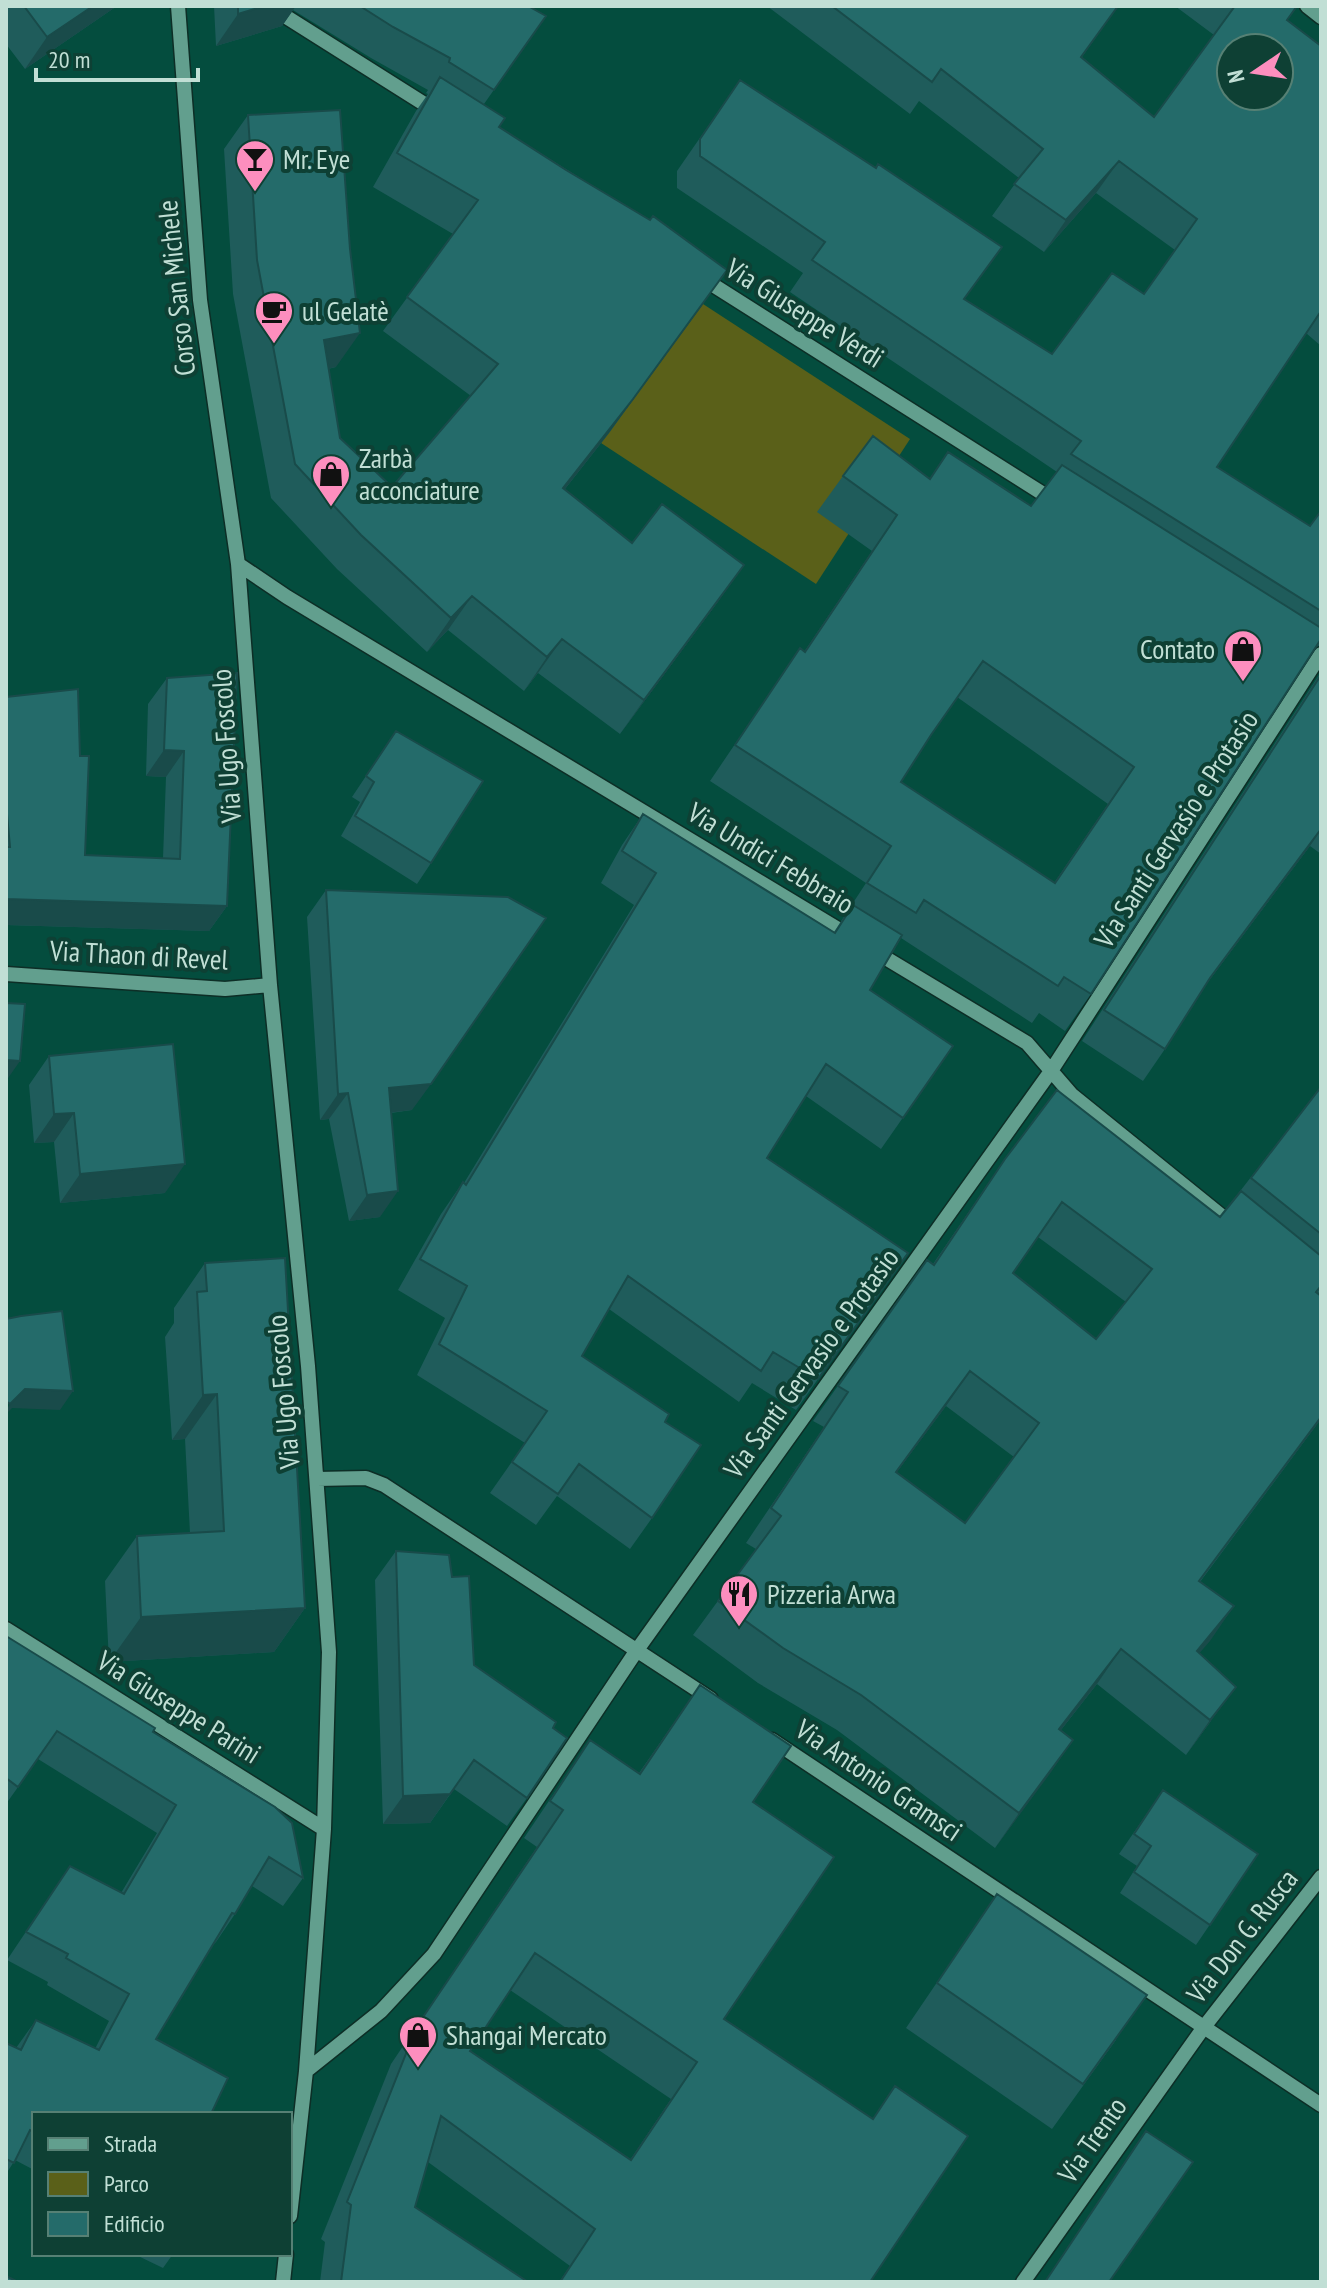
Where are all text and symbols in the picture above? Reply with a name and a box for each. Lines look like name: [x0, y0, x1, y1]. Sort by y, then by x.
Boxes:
scale bar: [36, 32, 198, 82]
north arrow: [1215, 32, 1295, 112]
text: 20 m: [48, 44, 90, 75]
text: N: [1221, 68, 1250, 85]
bar icon: Mr. Eye: [234, 138, 276, 193]
place label: Mr. Eye: [283, 140, 350, 177]
street label: Corso San Michele: [148, 198, 203, 378]
street label: Via Giuseppe Verdi: [719, 249, 891, 376]
cafe icon: ul Gelatè: [253, 290, 295, 345]
place label: ul Gelatè: [302, 292, 389, 329]
place label: Zarbà acconciature: [359, 439, 480, 508]
shop icon: Zarbà acconciature: [310, 453, 352, 508]
shop icon: Contato: [1222, 628, 1264, 683]
place label: Contato: [1140, 630, 1215, 667]
street label: Via Ugo Foscolo: [202, 668, 249, 825]
street label: Via Santi Gervasio e Protasio: [1084, 703, 1266, 955]
street label: Via Undici Febbraio: [680, 793, 861, 922]
street label: Via Thaon di Revel: [48, 931, 230, 978]
street label: Via Santi Gervasio e Protasio: [714, 1240, 907, 1486]
street label: Via Ugo Foscolo: [257, 1314, 308, 1471]
restaurant icon: Pizzeria Arwa: [718, 1573, 760, 1628]
place label: Pizzeria Arwa: [767, 1575, 896, 1612]
street label: Via Giuseppe Parini: [90, 1641, 268, 1772]
street label: Via Antonio Gramsci: [788, 1710, 970, 1849]
street label: Via Don G. Rusca: [1177, 1861, 1306, 2011]
shop icon: Shangai Mercato: [397, 2014, 439, 2069]
place label: Shangai Mercato: [446, 2016, 607, 2053]
street label: Via Trento: [1048, 2090, 1134, 2191]
legend: [32, 2112, 292, 2256]
text: Strada: [104, 2128, 157, 2159]
text: Parco: [104, 2168, 149, 2199]
text: Edificio: [104, 2208, 165, 2239]

